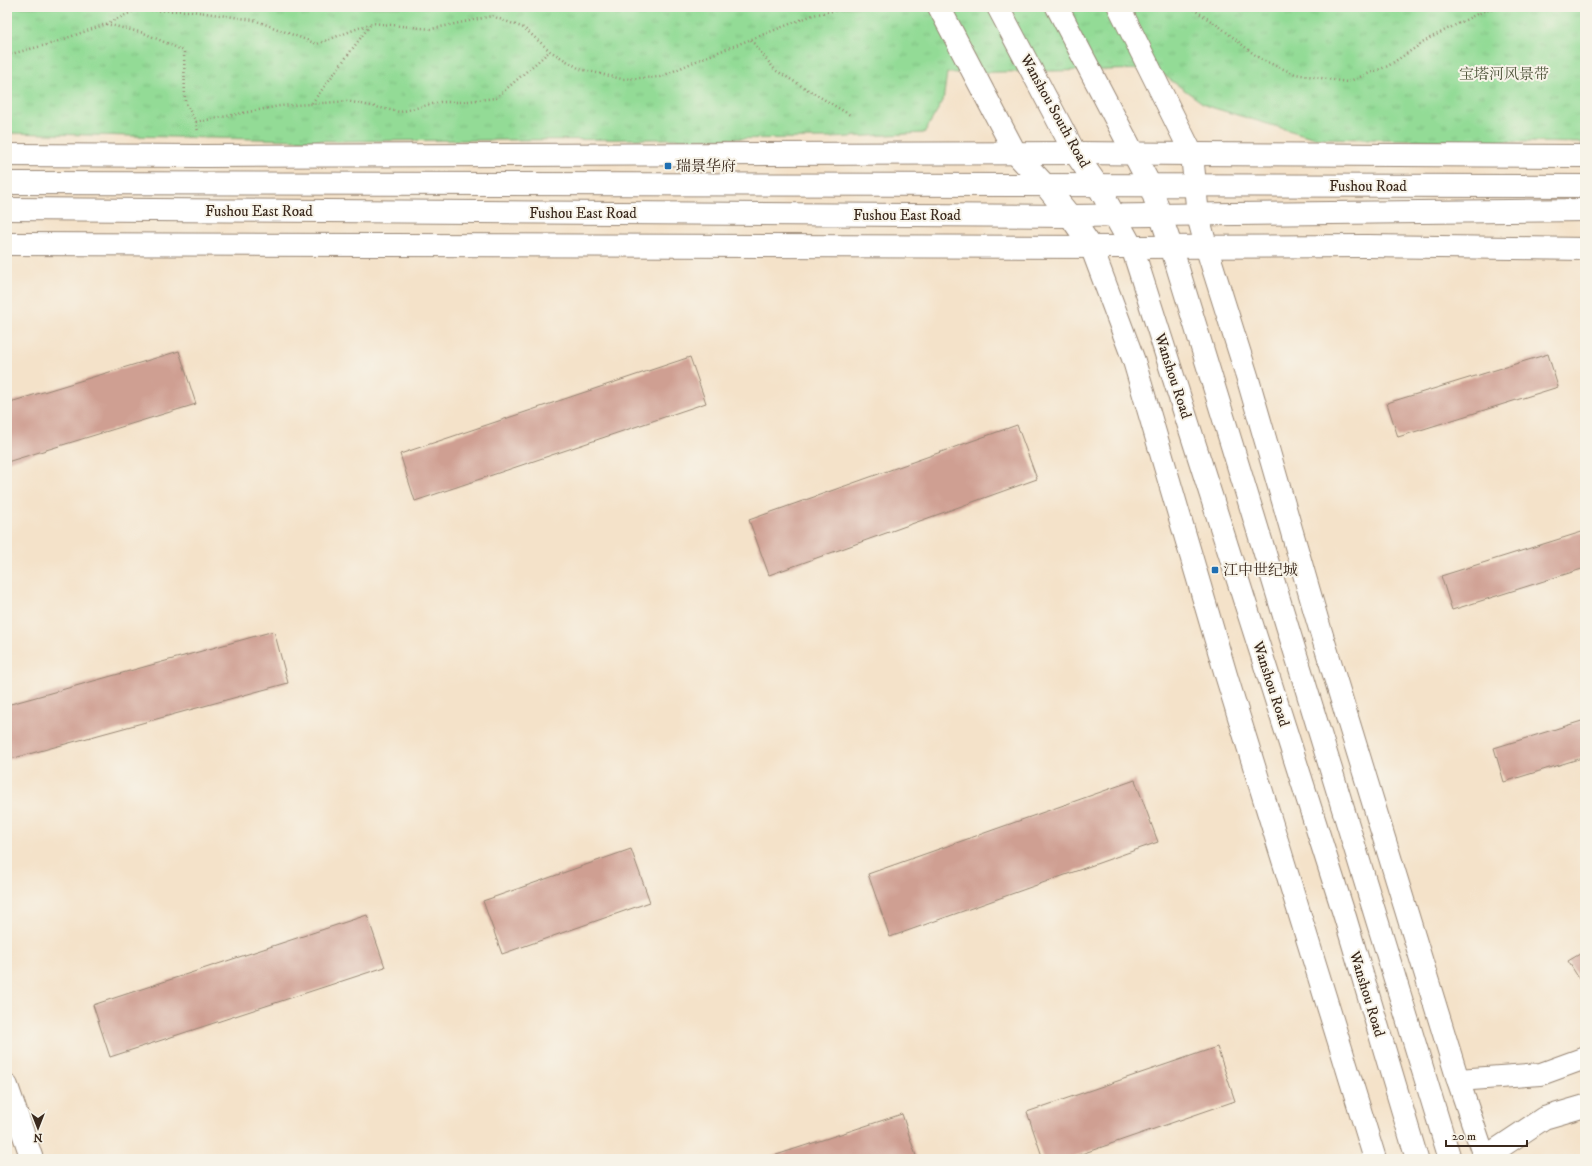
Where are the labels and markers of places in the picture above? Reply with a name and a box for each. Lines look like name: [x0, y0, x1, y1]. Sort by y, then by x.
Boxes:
place label: 瑞景华府: [676, 157, 736, 176]
marker: 瑞景华府: [663, 161, 673, 171]
place label: 江中世纪城: [1223, 561, 1298, 580]
marker: 江中世纪城: [1210, 565, 1220, 575]

